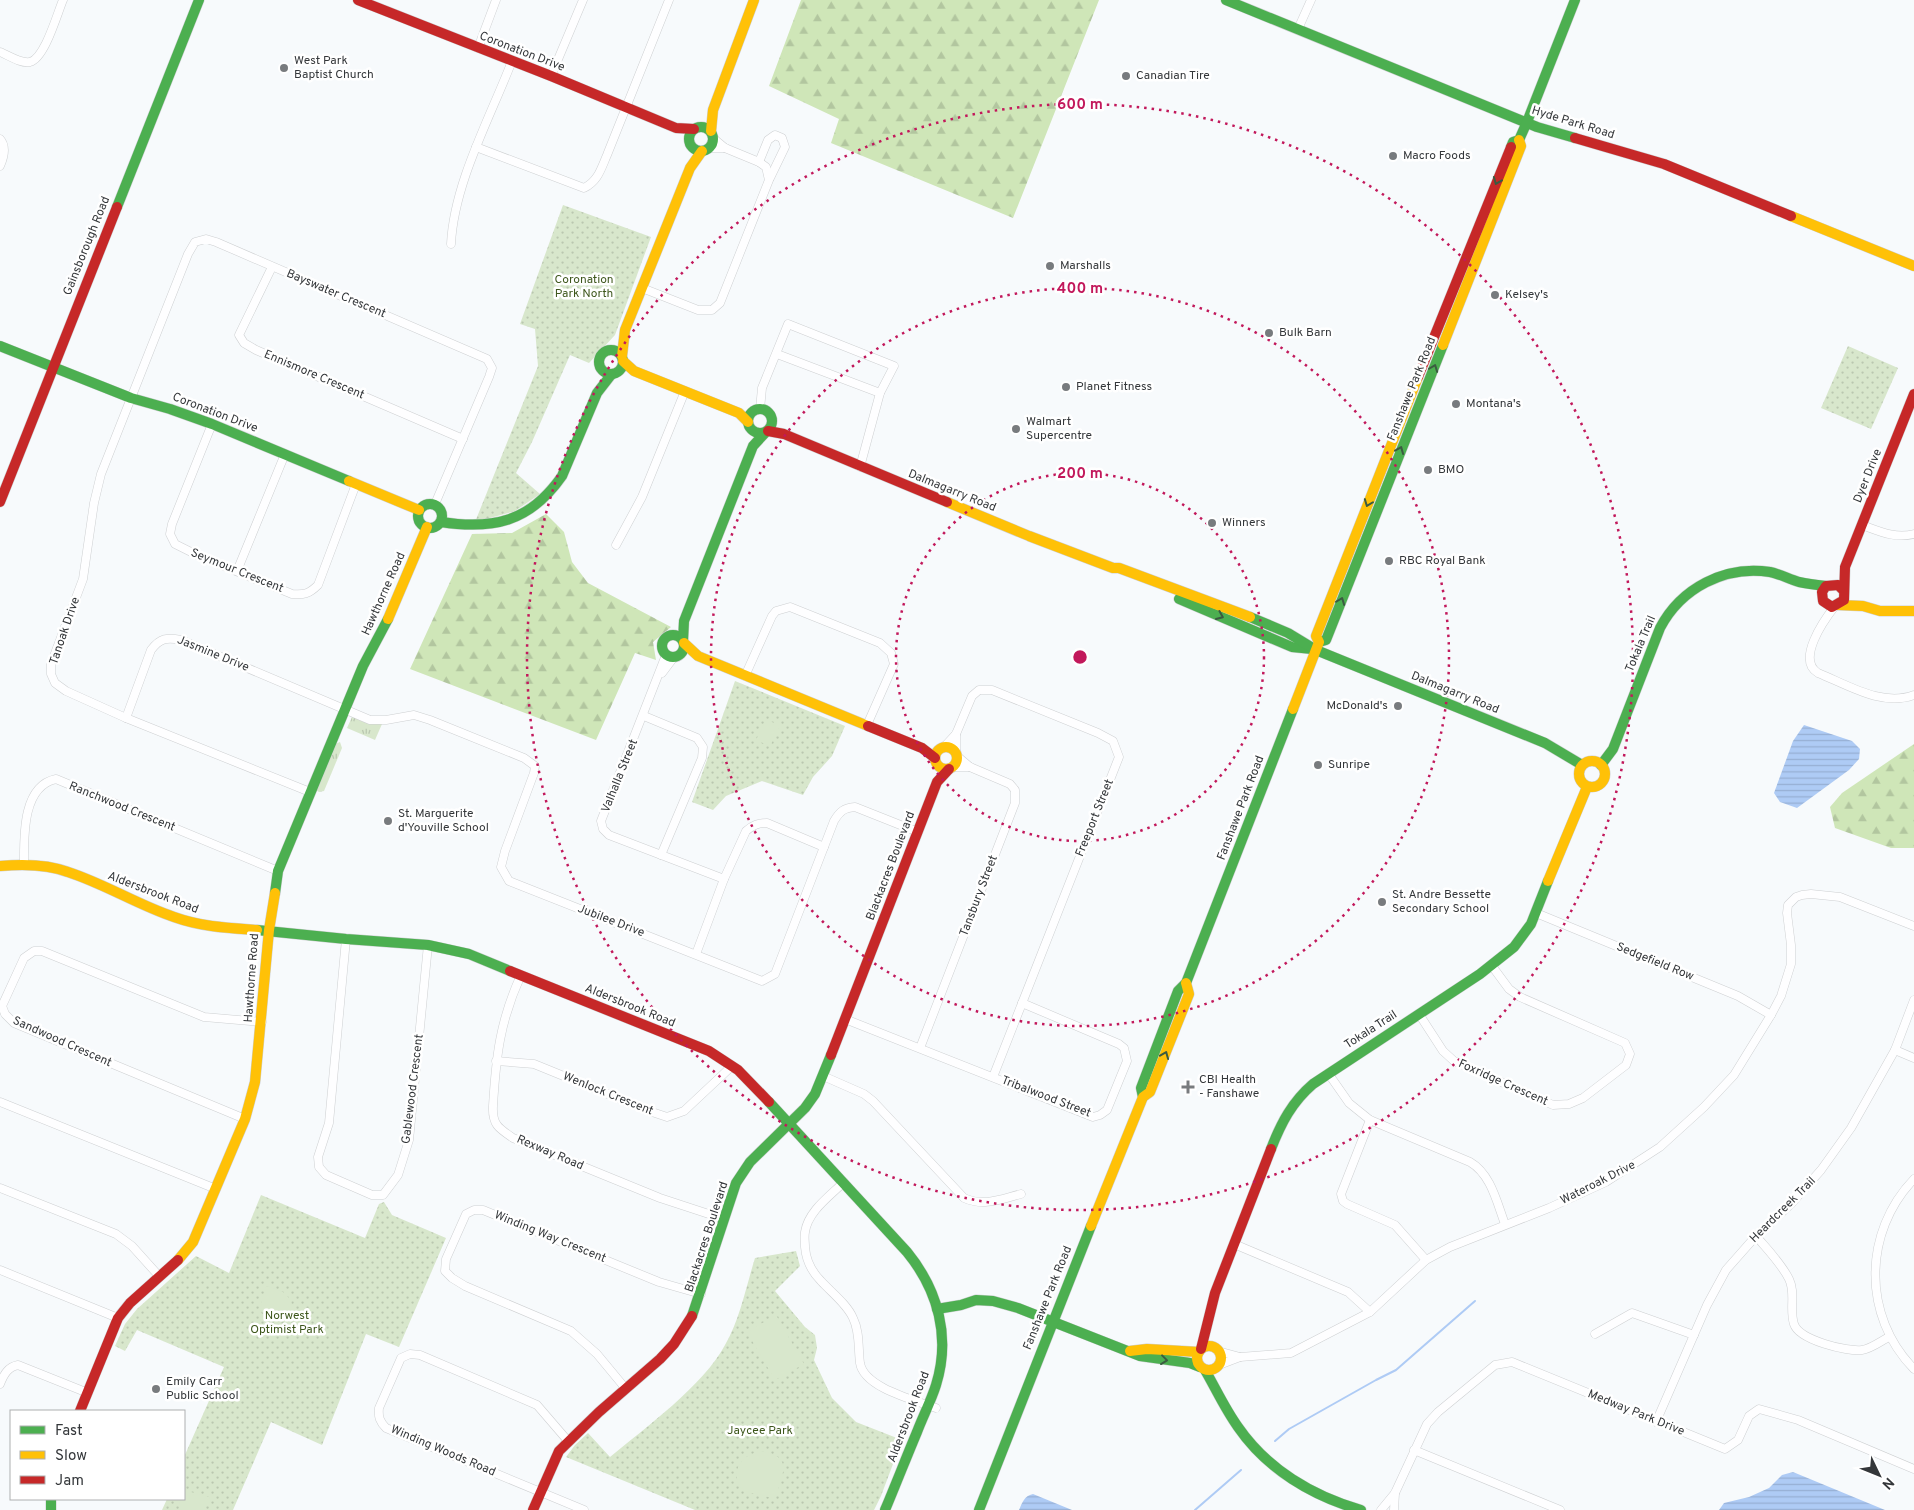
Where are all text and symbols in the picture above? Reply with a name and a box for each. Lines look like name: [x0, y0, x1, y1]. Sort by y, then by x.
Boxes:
street label: Coronation Drive: [477, 28, 567, 76]
place label: West Park Baptist Church: [294, 53, 374, 83]
marker: West Park Baptist Church: [278, 62, 290, 74]
place label: Canadian Tire: [1136, 68, 1210, 84]
marker: Canadian Tire: [1120, 70, 1132, 82]
text: 600 m: [1057, 96, 1103, 115]
street label: Hyde Park Road: [1530, 103, 1616, 143]
place label: Macro Foods: [1403, 148, 1471, 164]
marker: Macro Foods: [1387, 150, 1399, 162]
one-way arrow: [1493, 176, 1503, 185]
street label: Gainsborough Road: [60, 194, 114, 298]
place label: Marshalls: [1060, 258, 1111, 274]
marker: Marshalls: [1044, 260, 1056, 272]
street label: Bayswater Crescent: [284, 266, 388, 322]
park label: Coronation Park North: [554, 272, 614, 302]
text: 400 m: [1057, 280, 1103, 299]
place label: Kelsey's: [1505, 287, 1549, 303]
marker: Kelsey's: [1489, 289, 1501, 301]
place label: Bulk Barn: [1279, 325, 1332, 341]
marker: Bulk Barn: [1263, 327, 1275, 339]
street label: Fanshawe Park Road: [1384, 335, 1440, 443]
street label: Ennismore Crescent: [261, 347, 367, 403]
one-way arrow: [1428, 364, 1438, 373]
place label: Planet Fitness: [1076, 379, 1152, 395]
marker: Planet Fitness: [1060, 381, 1072, 393]
street label: Coronation Drive: [170, 389, 260, 437]
place label: Montana's: [1466, 396, 1521, 412]
marker: Montana's: [1450, 398, 1462, 410]
place label: Walmart Supercentre: [1026, 414, 1092, 444]
marker: Walmart Supercentre: [1010, 423, 1022, 435]
one-way arrow: [1394, 446, 1405, 455]
street label: Dyer Drive: [1850, 447, 1886, 505]
place label: BMO: [1438, 462, 1464, 478]
marker: BMO: [1422, 464, 1434, 476]
text: 200 m: [1057, 465, 1103, 484]
street label: Dalmagarry Road: [906, 466, 998, 516]
one-way arrow: [1364, 498, 1374, 507]
place label: Winners: [1222, 515, 1266, 531]
marker: Winners: [1206, 517, 1218, 529]
street label: Seymour Crescent: [188, 545, 286, 597]
street label: Hawthorne Road: [359, 550, 409, 638]
place label: RBC Royal Bank: [1399, 553, 1486, 569]
marker: RBC Royal Bank: [1383, 555, 1395, 567]
street label: Tanoak Drive: [46, 595, 84, 667]
one-way arrow: [1335, 598, 1345, 606]
one-way arrow: [1216, 611, 1224, 621]
street label: Tokala Trail: [1622, 613, 1660, 675]
street label: Jasmine Drive: [175, 632, 251, 676]
centre of rings: [1071, 648, 1089, 666]
street label: Dalmagarry Road: [1409, 668, 1501, 718]
place label: McDonald's: [1326, 698, 1388, 714]
marker: McDonald's: [1392, 700, 1404, 712]
street label: Valhalla Street: [598, 737, 642, 815]
street label: Fanshawe Park Road: [1214, 753, 1268, 863]
place label: Sunripe: [1328, 757, 1370, 773]
marker: Sunripe: [1312, 759, 1324, 771]
street label: Freeport Street: [1072, 777, 1118, 859]
street label: Ranchwood Crescent: [66, 778, 178, 836]
place label: St. Marguerite d'Youville School: [398, 806, 489, 836]
street label: Blackacres Boulevard: [863, 809, 919, 923]
marker: St. Marguerite d'Youville School: [382, 815, 394, 827]
street label: Tansbury Street: [956, 853, 1002, 939]
street label: Aldersbrook Road: [105, 868, 201, 918]
place label: St. Andre Bessette Secondary School: [1392, 887, 1491, 917]
marker: St. Andre Bessette Secondary School: [1376, 896, 1388, 908]
street label: Jubilee Drive: [575, 901, 647, 941]
street label: Hawthorne Road: [241, 933, 263, 1023]
street label: Sedgefield Row: [1614, 939, 1697, 985]
street label: Aldersbrook Road: [582, 981, 678, 1031]
street label: Tokala Trail: [1342, 1007, 1400, 1053]
street label: Sandwood Crescent: [10, 1013, 114, 1071]
street label: Gablewood Crescent: [398, 1033, 428, 1145]
one-way arrow: [1159, 1051, 1169, 1060]
street label: Foxridge Crescent: [1456, 1056, 1550, 1110]
street label: Wenlock Crescent: [560, 1069, 656, 1119]
place label: CBI Health - Fanshawe: [1199, 1072, 1259, 1102]
street label: Tribalwood Street: [999, 1073, 1093, 1121]
marker: CBI Health - Fanshawe: [1181, 1080, 1195, 1094]
street label: Rexway Road: [514, 1132, 586, 1174]
street label: Wateroak Drive: [1558, 1157, 1638, 1209]
street label: Heardcreek Trail: [1746, 1173, 1820, 1247]
street label: Blackacres Boulevard: [682, 1180, 732, 1294]
street label: Winding Way Crescent: [492, 1207, 608, 1267]
street label: Fanshawe Park Road: [1020, 1244, 1076, 1352]
park label: Norwest Optimist Park: [250, 1308, 324, 1338]
one-way arrow: [1160, 1354, 1168, 1365]
street label: Aldersbrook Road: [884, 1369, 934, 1465]
place label: Emily Carr Public School: [166, 1374, 239, 1404]
marker: Emily Carr Public School: [150, 1383, 162, 1395]
street label: Medway Park Drive: [1585, 1386, 1687, 1440]
legend: [10, 1410, 185, 1500]
text: Fast: [55, 1422, 83, 1441]
street label: Winding Woods Road: [388, 1422, 498, 1480]
park label: Jaycee Park: [727, 1423, 793, 1439]
text: Slow: [55, 1447, 87, 1466]
north arrow: [1854, 1450, 1904, 1500]
text: Jam: [55, 1472, 84, 1491]
text: N: [1878, 1473, 1897, 1492]

